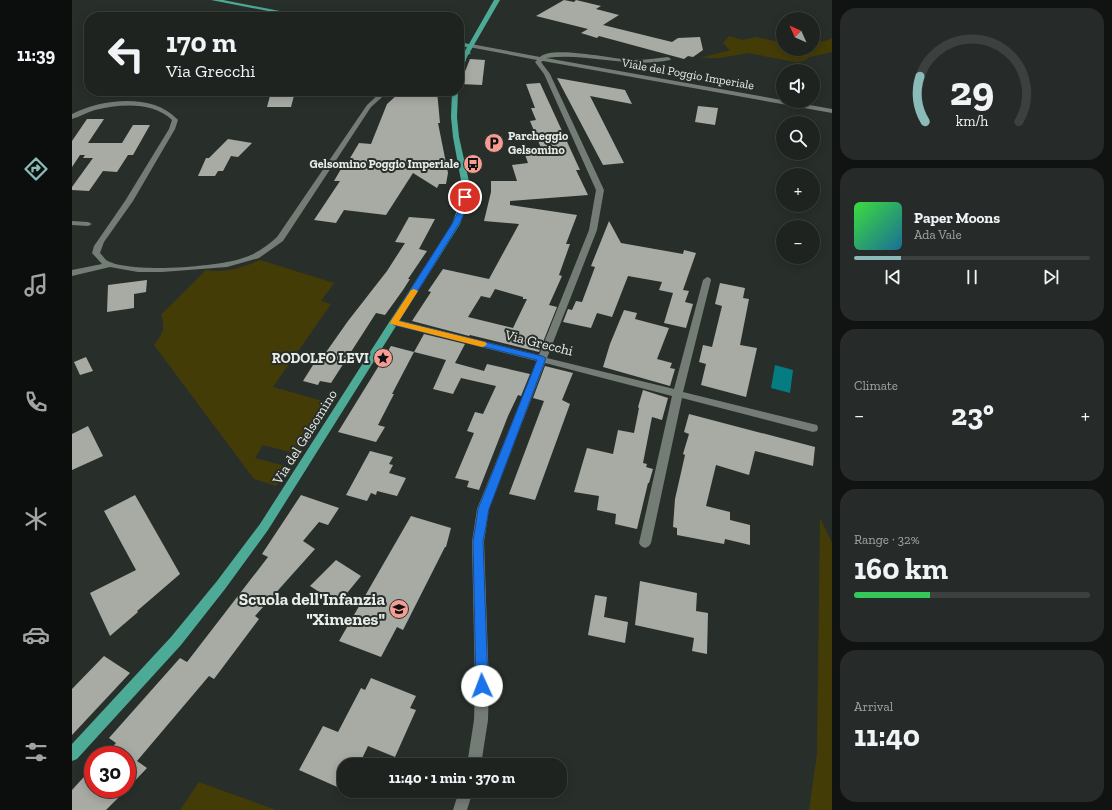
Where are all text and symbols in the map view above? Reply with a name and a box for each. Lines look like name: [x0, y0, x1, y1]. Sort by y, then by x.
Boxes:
north arrow: [776, 12, 820, 56]
map controls: [776, 12, 820, 264]
text: 170 m: [166, 26, 237, 59]
icon: left: [100, 28, 152, 80]
text: 11:39: [17, 44, 55, 66]
street label: Viale del Poggio Imperiale: [620, 55, 756, 93]
text: Via Grecchi: [166, 60, 255, 82]
button: sound: [776, 64, 820, 108]
text: 29: [950, 66, 994, 116]
text: km/h: [956, 113, 988, 130]
button: search: [776, 116, 820, 160]
place label: Parcheggio Gelsomino: [508, 129, 569, 157]
parking icon: Parcheggio Gelsomino: [483, 132, 505, 154]
bus stop icon: Gelsomino Poggio Imperiale: [462, 153, 484, 175]
icon: directions: [22, 155, 50, 183]
place label: Gelsomino Poggio Imperiale: [310, 157, 459, 171]
button: +: [776, 168, 820, 212]
pin: [448, 180, 482, 214]
icon: arrive: [454, 186, 476, 208]
text: Paper Moons: [914, 209, 1000, 227]
button: −: [776, 220, 820, 264]
text: Ada Vale: [914, 227, 962, 242]
icon: previous: [882, 266, 904, 288]
icon: pause: [961, 266, 983, 288]
icon: next: [1040, 266, 1062, 288]
icon: music: [22, 271, 50, 299]
street label: Via Grecchi: [502, 326, 575, 360]
place icon: RODOLFO LEVI: [372, 347, 394, 369]
place label: RODOLFO LEVI: [272, 350, 369, 367]
text: Climate: [854, 378, 898, 393]
street label: Via del Gelsomino: [269, 387, 341, 488]
icon: phone: [22, 388, 50, 416]
text: 23°: [951, 397, 994, 433]
text: −: [854, 402, 864, 429]
text: +: [1081, 402, 1090, 429]
icon: climate: [22, 505, 50, 533]
text: Range · 32%: [854, 532, 920, 547]
text: 160 km: [854, 551, 948, 587]
place label: Scuola dell'Infanzia "Ximenes": [239, 589, 385, 629]
school or university icon: Scuola dell'Infanzia "Ximenes": [388, 598, 410, 620]
icon: car: [22, 621, 50, 649]
position arrow: [461, 665, 503, 707]
text: Arrival: [854, 699, 893, 714]
text: 11:40: [854, 718, 920, 754]
icon: filters: [22, 738, 50, 766]
speed limit sign: 30: [84, 746, 136, 798]
text: 11:40 · 1 min · 370 m: [389, 769, 515, 787]

